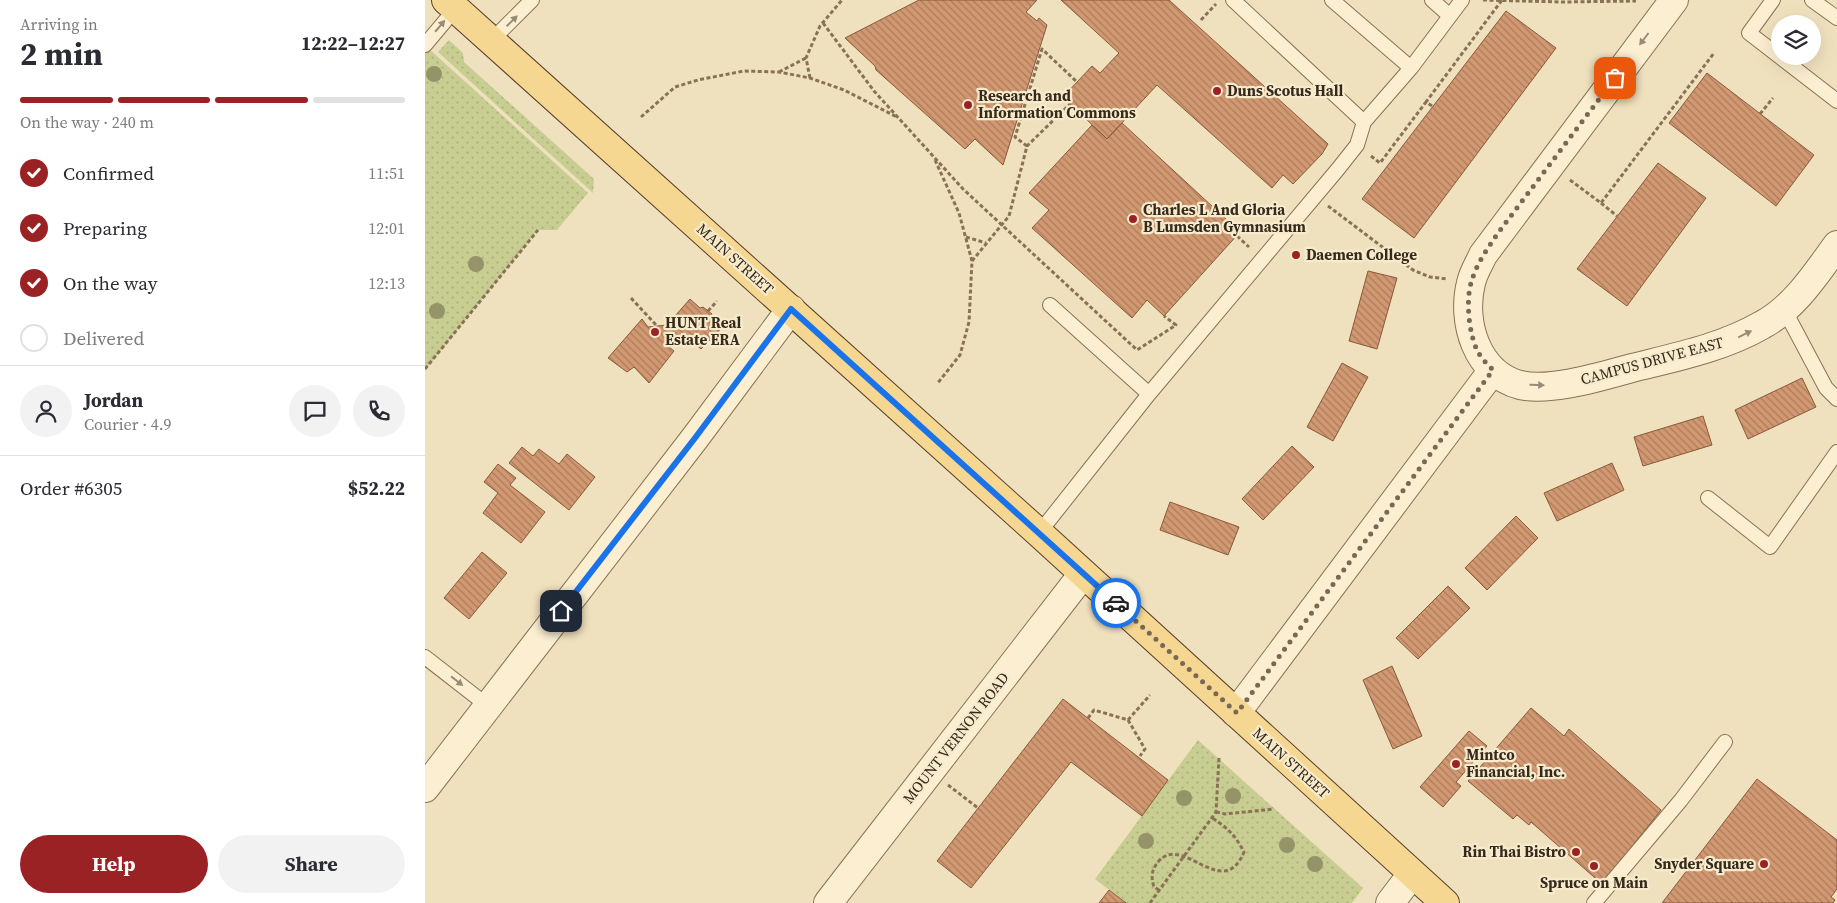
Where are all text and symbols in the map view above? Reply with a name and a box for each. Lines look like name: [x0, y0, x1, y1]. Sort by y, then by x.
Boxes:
text: Arriving in: [20, 13, 98, 35]
one-way arrow: [506, 15, 518, 27]
map controls: [1771, 15, 1821, 65]
button: layers: [1771, 15, 1821, 65]
one-way arrow: [435, 20, 446, 33]
text: 12:22–12:27: [301, 30, 405, 56]
text: 2 min: [20, 32, 103, 76]
one-way arrow: [1639, 32, 1650, 45]
pin: [1594, 57, 1636, 99]
icon: bag: [1601, 64, 1629, 92]
place label: Duns Scotus Hall: [1227, 80, 1344, 101]
place label: Research and Information Commons: [978, 85, 1136, 123]
marker: Duns Scotus Hall: [1211, 85, 1223, 97]
marker: Research and Information Commons: [962, 99, 974, 111]
text: On the way · 240 m: [20, 111, 154, 133]
icon: check: [20, 159, 48, 187]
text: Confirmed: [63, 160, 154, 186]
text: 11:51: [368, 162, 405, 184]
place label: Charles L And Gloria B Lumsden Gymnasium: [1143, 199, 1306, 237]
marker: Charles L And Gloria B Lumsden Gymnasium: [1127, 213, 1139, 225]
icon: check: [20, 214, 48, 242]
text: Preparing: [63, 215, 147, 241]
text: 12:01: [368, 217, 405, 239]
street label: MAIN STREET: [692, 218, 778, 299]
place label: Daemen College: [1306, 244, 1417, 265]
marker: Daemen College: [1290, 249, 1302, 261]
icon: check: [20, 269, 48, 297]
text: On the way: [63, 270, 158, 296]
text: 12:13: [368, 272, 405, 294]
place label: HUNT Real Estate ERA: [665, 312, 742, 350]
text: Delivered: [63, 325, 144, 351]
marker: HUNT Real Estate ERA: [649, 326, 661, 338]
one-way arrow: [1738, 330, 1752, 338]
street label: CAMPUS DRIVE EAST: [1578, 331, 1726, 390]
one-way arrow: [1530, 382, 1546, 390]
button: person: [20, 385, 72, 437]
button: chat: [289, 385, 341, 437]
button: phone: [353, 385, 405, 437]
text: Jordan: [84, 387, 143, 413]
text: Courier · 4.9: [84, 413, 172, 435]
text: Order #6305: [20, 475, 122, 501]
text: $52.22: [348, 475, 405, 501]
courier: [1091, 578, 1141, 628]
icon: car: [1102, 589, 1130, 617]
pin: [540, 590, 582, 632]
icon: home: [547, 597, 575, 625]
street label: MOUNT VERNON ROAD: [898, 668, 1014, 808]
one-way arrow: [450, 676, 463, 687]
street label: MAIN STREET: [1248, 722, 1334, 803]
place label: Mintco Financial, Inc.: [1466, 744, 1565, 782]
marker: Mintco Financial, Inc.: [1450, 758, 1462, 770]
button: Help: [20, 835, 208, 893]
button: Share: [218, 835, 405, 893]
place label: Rin Thai Bistro: [1462, 841, 1567, 862]
marker: Rin Thai Bistro: [1570, 846, 1582, 858]
place label: Snyder Square: [1654, 853, 1754, 874]
marker: Snyder Square: [1758, 858, 1770, 870]
marker: Spruce on Main: [1588, 860, 1600, 872]
place label: Spruce on Main: [1540, 872, 1648, 893]

